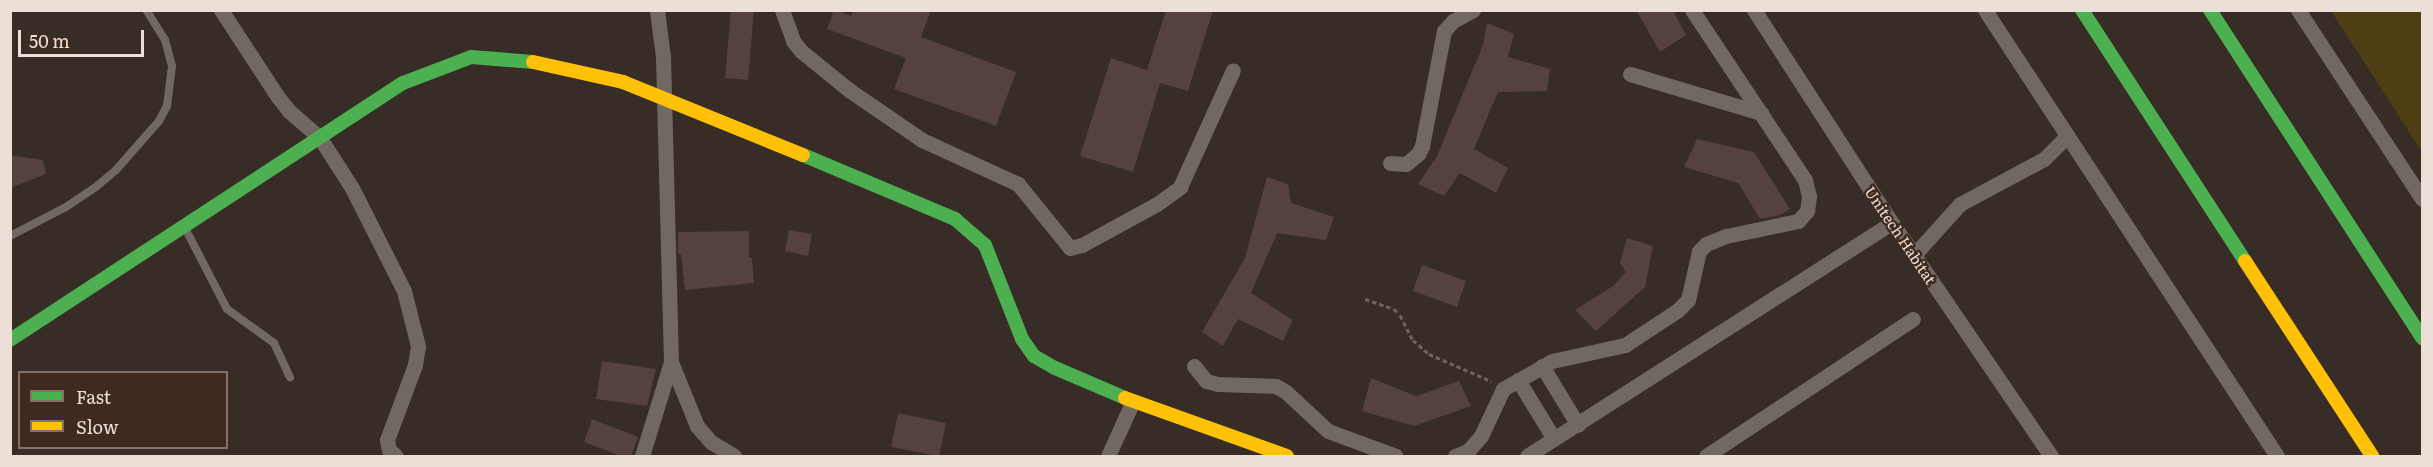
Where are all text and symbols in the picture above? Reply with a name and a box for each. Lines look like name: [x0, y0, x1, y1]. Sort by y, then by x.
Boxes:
scale bar: [21, 18, 147, 56]
text: 50 m: [29, 27, 70, 54]
street label: Unitech Habitat: [1862, 183, 1940, 287]
legend: [18, 371, 228, 449]
text: Fast: [76, 383, 111, 410]
text: Slow: [76, 413, 118, 440]

